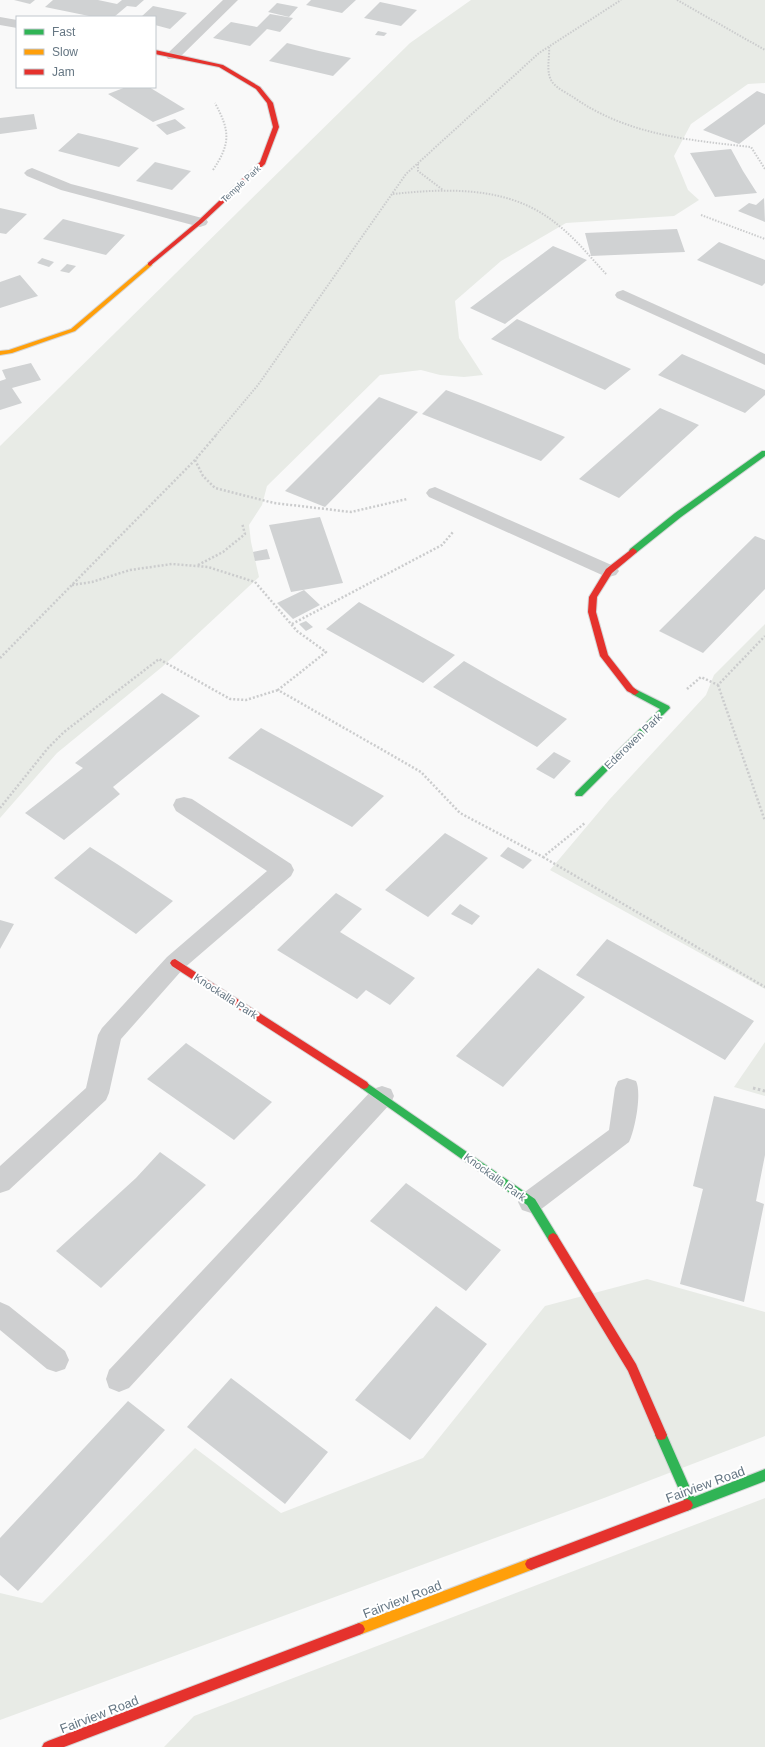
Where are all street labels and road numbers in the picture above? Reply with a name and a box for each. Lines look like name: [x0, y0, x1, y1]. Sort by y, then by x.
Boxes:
street label: Temple Park: [219, 163, 263, 205]
street label: Ederowen Park: [602, 710, 665, 771]
street label: Knockalla Park: [192, 971, 260, 1021]
street label: Knockalla Park: [462, 1151, 529, 1204]
street label: Fairview Road: [664, 1463, 747, 1506]
street label: Fairview Road: [361, 1578, 444, 1621]
street label: Fairview Road: [58, 1693, 141, 1736]

